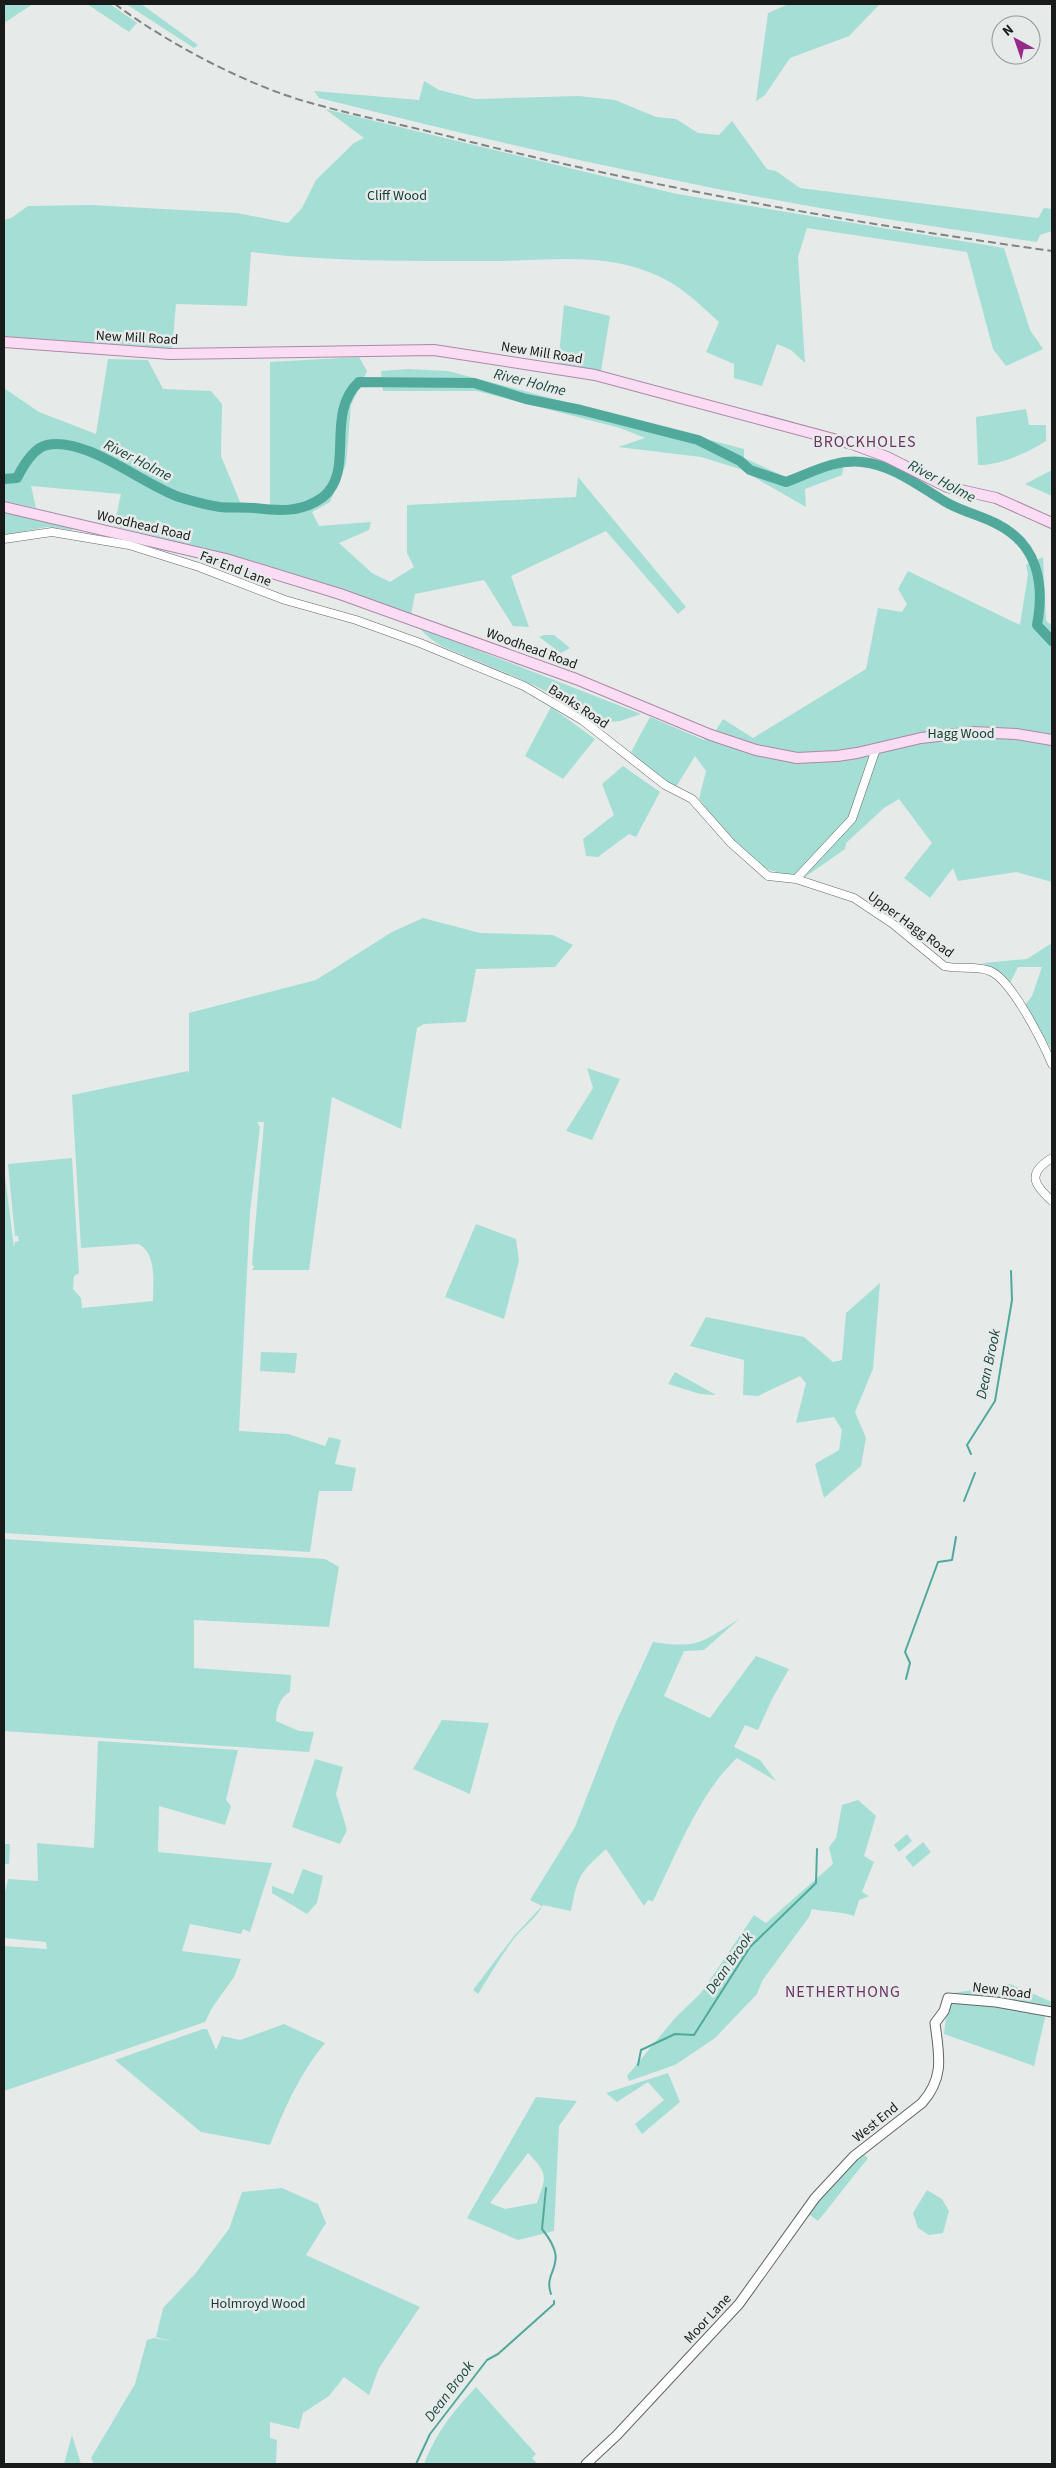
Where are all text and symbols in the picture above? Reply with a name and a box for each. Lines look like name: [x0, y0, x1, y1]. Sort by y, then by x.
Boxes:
north arrow: [991, 15, 1041, 65]
text: N: [998, 20, 1018, 41]
park label: Cliff Wood: [367, 186, 427, 206]
street label: New Mill Road: [95, 326, 179, 350]
street label: New Mill Road: [500, 337, 584, 369]
water label: River Holme: [492, 363, 568, 402]
district label: BROCKHOLES: [813, 431, 917, 453]
water label: River Holme: [100, 434, 175, 487]
water label: River Holme: [904, 455, 979, 508]
street label: Woodhead Road: [95, 505, 193, 547]
street label: Far End Lane: [197, 546, 274, 592]
street label: Woodhead Road: [483, 623, 580, 675]
street label: Banks Road: [544, 680, 613, 734]
park label: Hagg Wood: [927, 724, 995, 744]
street label: Upper Hagg Road: [863, 887, 958, 963]
water label: Dean Brook: [971, 1326, 1006, 1401]
water label: Dean Brook: [700, 1927, 759, 1998]
street label: New Road: [971, 1977, 1032, 2005]
district label: NETHERTHONG: [785, 1981, 901, 2003]
street label: West End: [848, 2098, 903, 2148]
street label: Moor Lane: [679, 2289, 736, 2348]
park label: Holmroyd Wood: [210, 2294, 306, 2314]
water label: Dean Brook: [420, 2356, 480, 2426]

